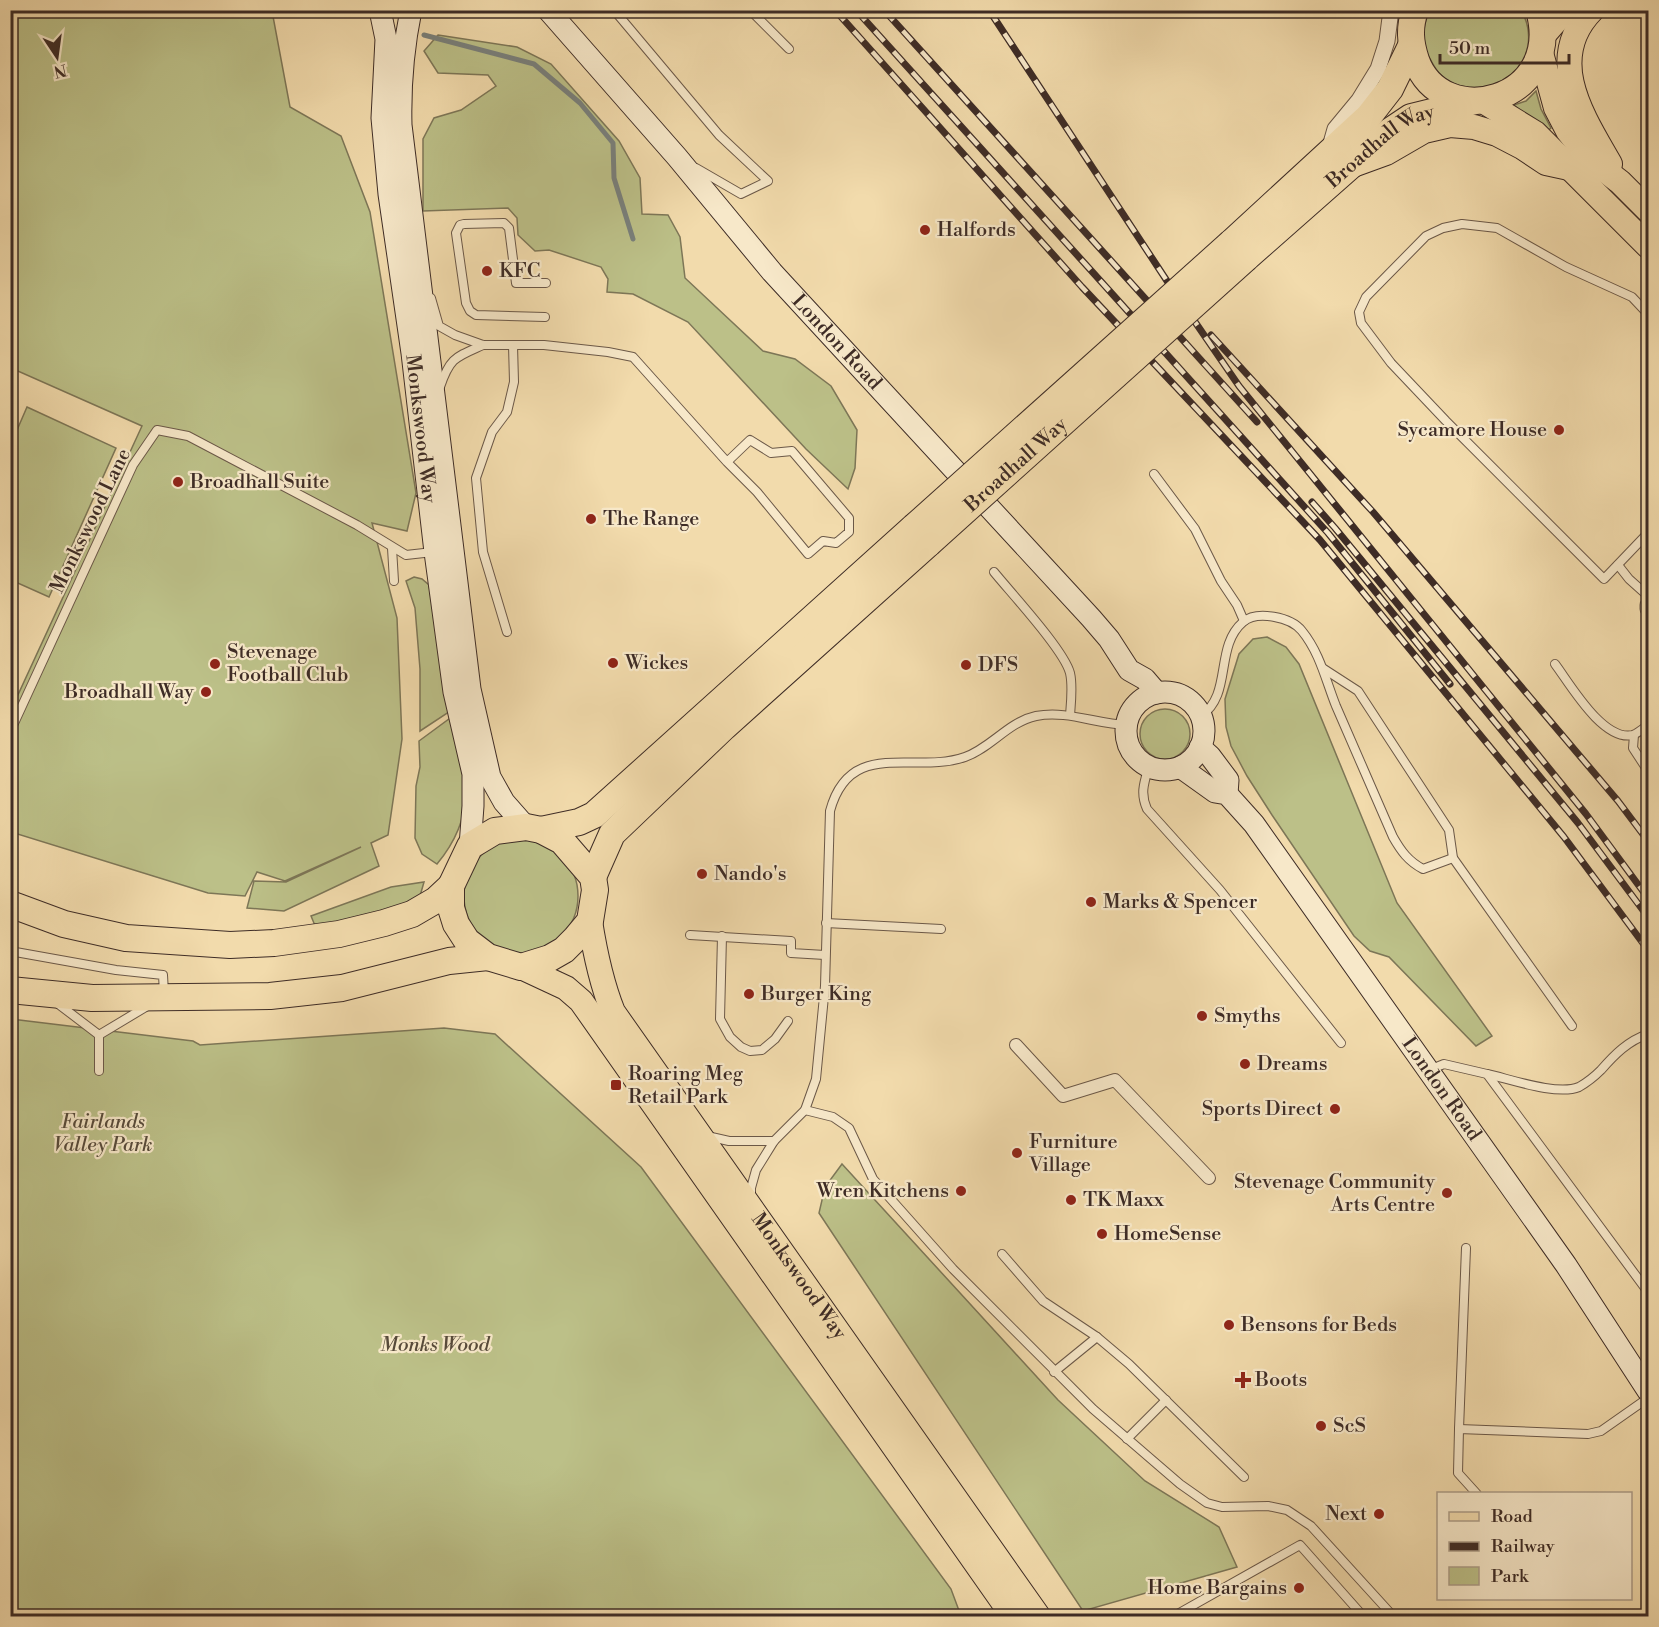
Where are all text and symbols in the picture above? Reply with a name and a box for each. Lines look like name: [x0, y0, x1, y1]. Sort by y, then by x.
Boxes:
north arrow: [27, 27, 87, 87]
scale bar: [1440, 27, 1569, 65]
text: 50 m: [1449, 37, 1491, 60]
text: N: [51, 59, 69, 82]
street label: Broadhall Way: [1320, 99, 1437, 195]
place label: Halfords: [937, 218, 1016, 243]
marker: Halfords: [918, 223, 932, 237]
place label: KFC: [499, 259, 540, 284]
marker: KFC: [480, 264, 494, 278]
street label: London Road: [786, 289, 887, 396]
street label: Monkswood Way: [400, 353, 442, 505]
street label: Broadhall Way: [959, 412, 1073, 518]
place label: Sycamore House: [1397, 418, 1547, 443]
marker: Sycamore House: [1552, 423, 1566, 437]
street label: Monkswood Lane: [45, 444, 137, 598]
place label: Broadhall Suite: [189, 470, 329, 495]
marker: Broadhall Suite: [171, 475, 185, 489]
place label: The Range: [603, 507, 699, 532]
marker: The Range: [584, 512, 598, 526]
place label: Stevenage Football Club: [227, 640, 348, 688]
place label: Wickes: [624, 651, 688, 676]
place label: DFS: [978, 653, 1018, 678]
marker: Wickes: [606, 656, 620, 670]
marker: Stevenage Football Club: [208, 657, 222, 671]
marker: DFS: [959, 658, 973, 672]
place label: Broadhall Way: [63, 680, 194, 705]
marker: Broadhall Way: [199, 685, 213, 699]
place label: Nando's: [714, 862, 786, 887]
marker: Nando's: [695, 867, 709, 881]
place label: Marks & Spencer: [1103, 890, 1258, 915]
marker: Marks & Spencer: [1084, 895, 1098, 909]
place label: Burger King: [760, 982, 872, 1007]
marker: Burger King: [742, 987, 756, 1001]
place label: Smyths: [1214, 1004, 1281, 1029]
marker: Smyths: [1195, 1009, 1209, 1023]
street label: London Road: [1396, 1032, 1487, 1146]
place label: Dreams: [1257, 1052, 1328, 1077]
marker: Dreams: [1238, 1057, 1252, 1071]
place label: Roaring Meg Retail Park: [628, 1062, 744, 1110]
marker: Roaring Meg Retail Park: [609, 1078, 623, 1092]
place label: Sports Direct: [1202, 1097, 1323, 1122]
marker: Sports Direct: [1328, 1102, 1342, 1116]
park label: Fairlands Valley Park: [54, 1110, 152, 1158]
place label: Furniture Village: [1028, 1130, 1118, 1178]
marker: Furniture Village: [1010, 1146, 1024, 1160]
place label: Stevenage Community Arts Centre: [1234, 1170, 1435, 1218]
place label: Wren Kitchens: [816, 1179, 949, 1204]
marker: Wren Kitchens: [954, 1184, 968, 1198]
marker: Stevenage Community Arts Centre: [1440, 1186, 1454, 1200]
place label: TK Maxx: [1083, 1188, 1165, 1213]
marker: TK Maxx: [1064, 1193, 1078, 1207]
street label: Monkswood Way: [746, 1208, 852, 1345]
place label: HomeSense: [1114, 1222, 1221, 1247]
marker: HomeSense: [1095, 1227, 1109, 1241]
place label: Bensons for Beds: [1240, 1313, 1397, 1338]
marker: Bensons for Beds: [1222, 1318, 1236, 1332]
park label: Monks Wood: [380, 1333, 490, 1358]
place label: Boots: [1254, 1368, 1307, 1393]
marker: Boots: [1236, 1373, 1250, 1387]
place label: ScS: [1333, 1414, 1366, 1439]
marker: ScS: [1314, 1419, 1328, 1433]
legend: [1437, 1492, 1632, 1600]
place label: Next: [1325, 1502, 1367, 1527]
text: Road: [1491, 1505, 1534, 1528]
marker: Next: [1372, 1507, 1386, 1521]
text: Railway: [1491, 1535, 1555, 1558]
text: Park: [1491, 1565, 1530, 1588]
place label: Home Bargains: [1148, 1576, 1287, 1601]
marker: Home Bargains: [1292, 1581, 1306, 1595]

